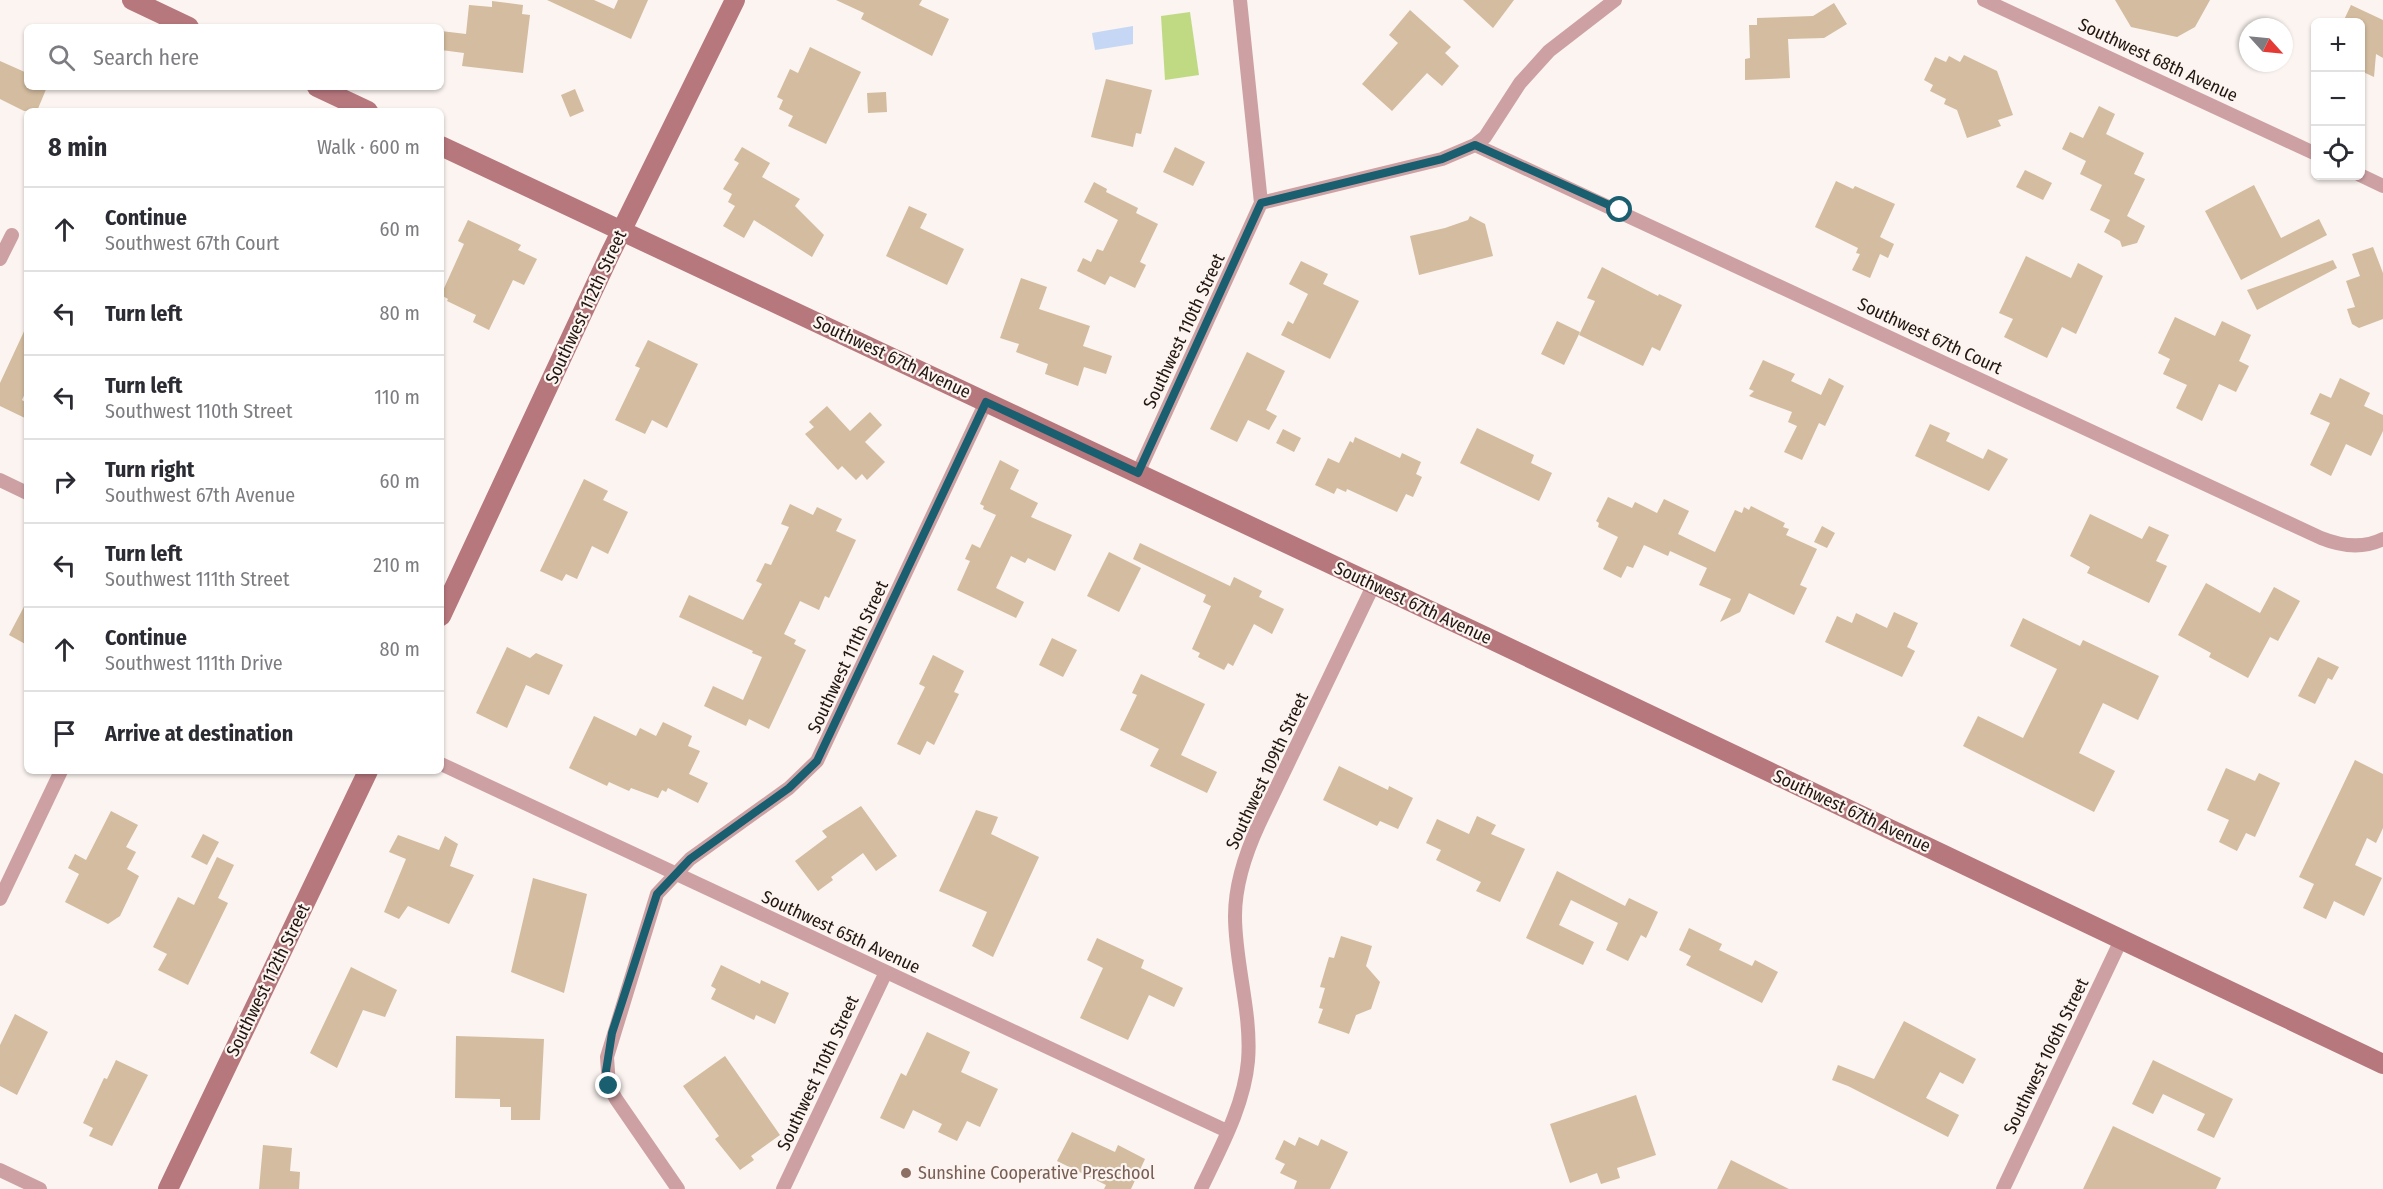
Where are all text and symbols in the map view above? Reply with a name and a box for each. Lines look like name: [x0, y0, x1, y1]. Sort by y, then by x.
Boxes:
street label: Southwest 68th Avenue: [2075, 13, 2241, 107]
north arrow: [2239, 18, 2293, 72]
map controls: [2311, 18, 2365, 180]
button: +: [2311, 18, 2365, 72]
search box: [24, 24, 444, 90]
icon: search: [45, 41, 78, 74]
text: Search here: [93, 44, 199, 71]
button: −: [2311, 72, 2365, 126]
button: locate: [2311, 126, 2365, 180]
text: 8 min: [48, 132, 107, 163]
text: Walk · 600 m: [317, 135, 420, 159]
route start: [1606, 196, 1632, 222]
text: Continue: [105, 204, 187, 231]
icon: ahead: [48, 213, 81, 246]
text: 60 m: [380, 217, 420, 241]
street label: Southwest 112th Street: [541, 226, 631, 387]
text: Southwest 67th Court: [105, 231, 279, 255]
street label: Southwest 110th Street: [1138, 250, 1230, 412]
street label: Southwest 67th Court: [1854, 293, 2006, 379]
icon: left: [48, 297, 81, 330]
text: Turn left: [105, 300, 183, 327]
text: 80 m: [380, 301, 420, 325]
street label: Southwest 67th Avenue: [810, 311, 974, 403]
text: Turn left: [105, 372, 183, 399]
icon: left: [48, 381, 81, 414]
text: 110 m: [374, 385, 420, 409]
text: Southwest 110th Street: [105, 399, 292, 423]
text: Turn right: [105, 456, 194, 483]
icon: right: [48, 465, 81, 498]
text: 60 m: [380, 469, 420, 493]
text: Southwest 67th Avenue: [105, 483, 295, 507]
text: Turn left: [105, 540, 183, 567]
icon: left: [48, 549, 81, 582]
text: 210 m: [373, 553, 420, 577]
street label: Southwest 67th Avenue: [1331, 557, 1495, 649]
text: Southwest 111th Street: [105, 567, 290, 591]
street label: Southwest 111th Street: [803, 577, 893, 737]
text: Continue: [105, 624, 187, 651]
icon: ahead: [48, 633, 81, 666]
text: 80 m: [380, 637, 420, 661]
text: Southwest 111th Drive: [105, 651, 283, 675]
street label: Southwest 109th Street: [1221, 689, 1313, 853]
icon: arrive: [48, 717, 81, 750]
text: Arrive at destination: [105, 720, 293, 747]
street label: Southwest 67th Avenue: [1770, 765, 1934, 857]
street label: Southwest 65th Avenue: [758, 886, 924, 978]
street label: Southwest 112th Street: [221, 900, 315, 1060]
street label: Southwest 106th Street: [1999, 974, 2093, 1138]
street label: Southwest 110th Street: [772, 992, 864, 1154]
route end: [595, 1072, 621, 1098]
place label: Sunshine Cooperative Preschool: [918, 1162, 1155, 1184]
marker: Sunshine Cooperative Preschool: [899, 1166, 913, 1180]

